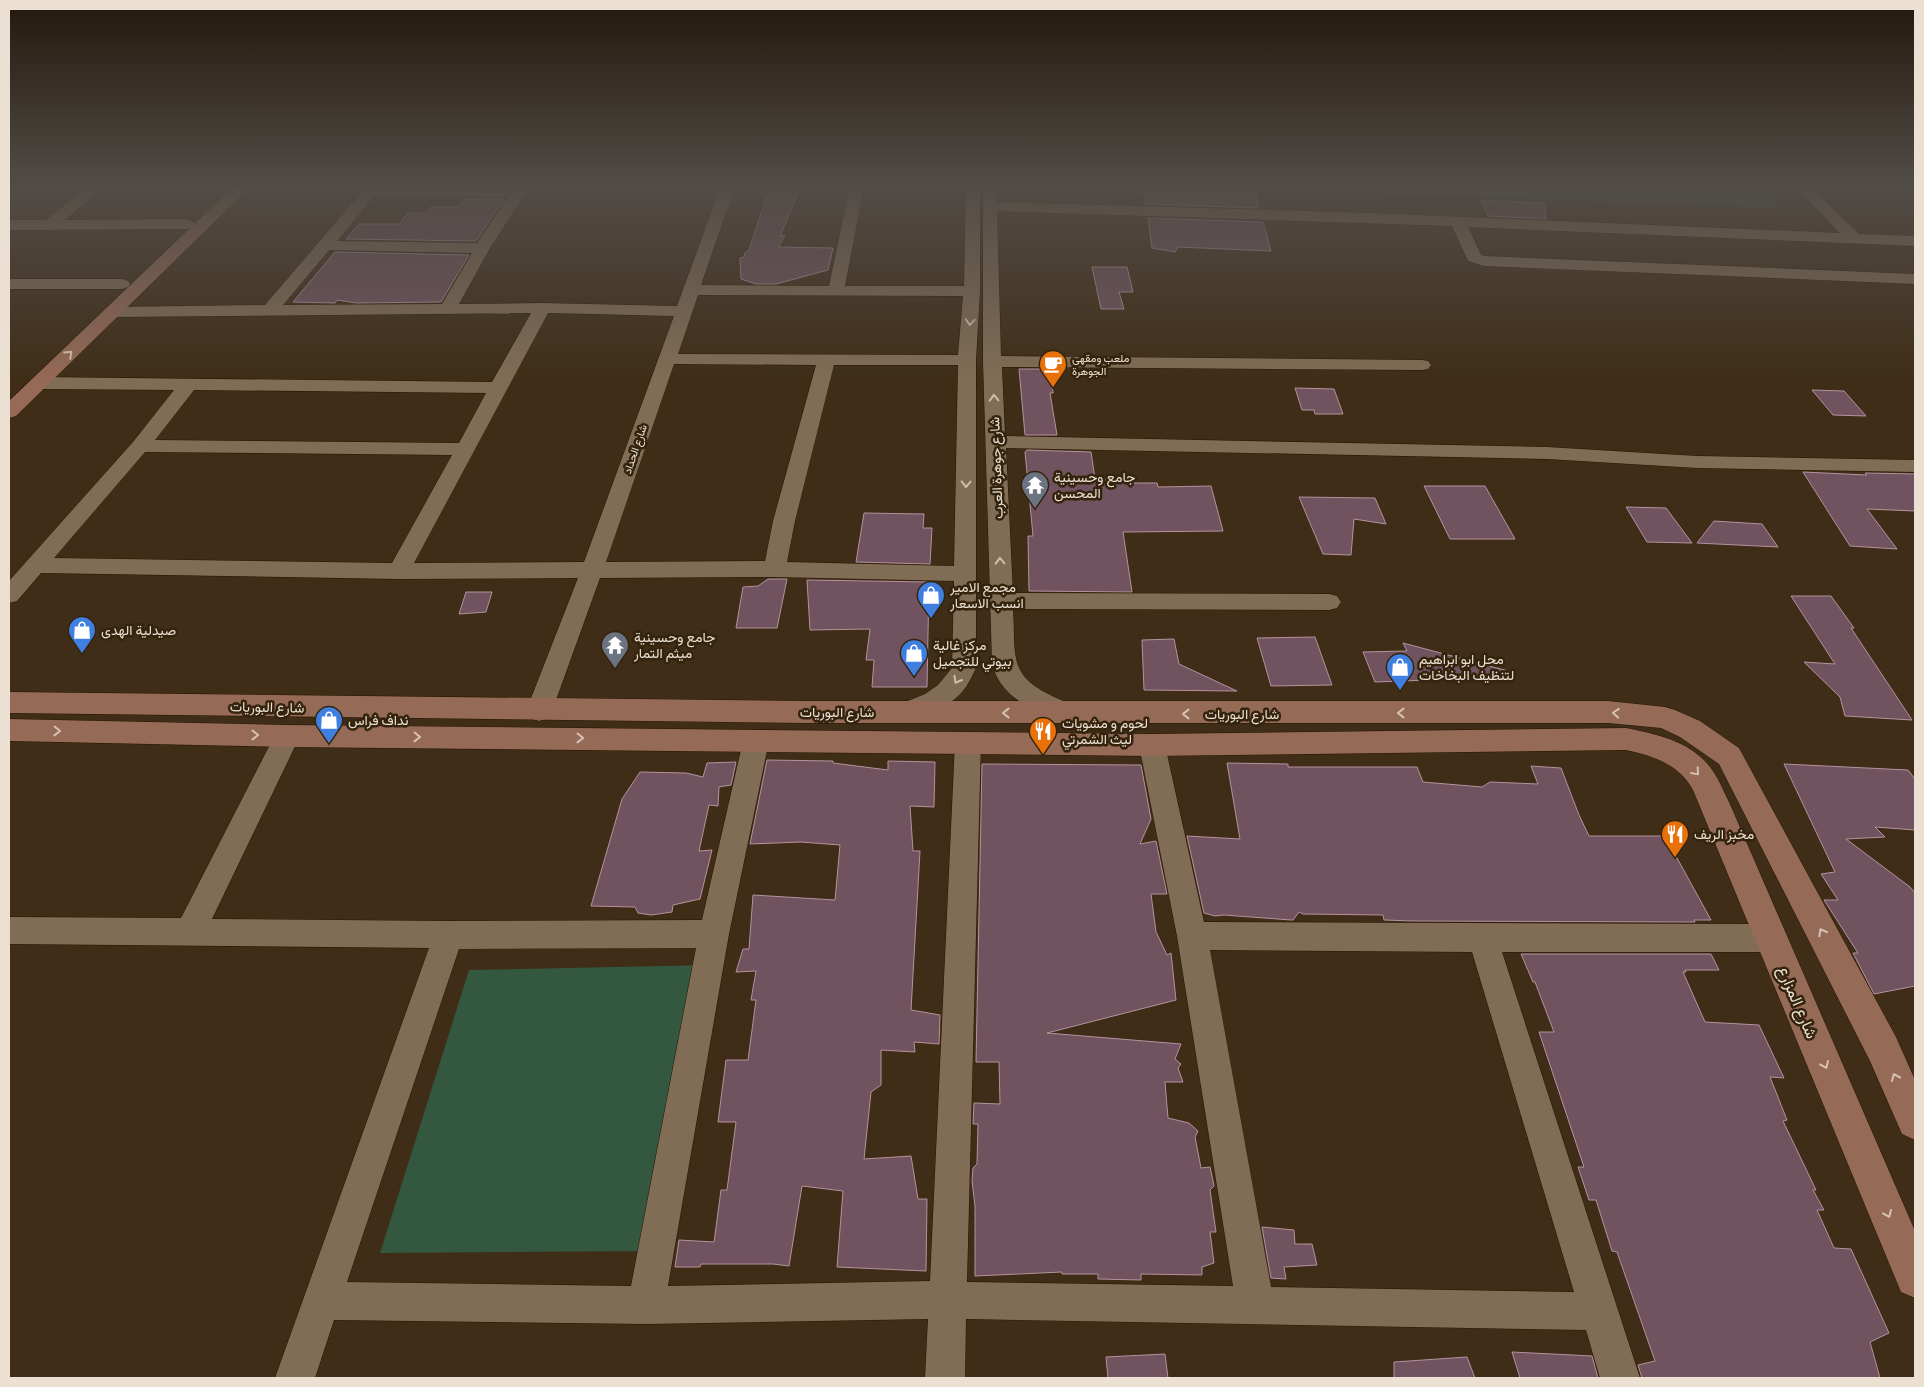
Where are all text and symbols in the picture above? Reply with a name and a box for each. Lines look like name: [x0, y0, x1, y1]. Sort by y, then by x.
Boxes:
one-way arrow: [964, 318, 975, 326]
cafe icon: ملعب ومقهى الجوهرة: [1038, 349, 1068, 388]
one-way arrow: [64, 351, 73, 360]
place label: ملعب ومقهى الجوهرة: [1072, 351, 1130, 378]
one-way arrow: [988, 394, 999, 402]
street label: شارع جوهرة العرب: [985, 417, 1009, 519]
street label: شارع الحداد: [620, 422, 651, 476]
place label: جامع وحسينية المحسن: [1054, 468, 1135, 502]
temple icon: جامع وحسينية المحسن: [1020, 470, 1050, 509]
one-way arrow: [961, 481, 971, 489]
one-way arrow: [994, 556, 1005, 564]
place label: مجمع الامير انسب الاسعار: [949, 578, 1024, 612]
shop icon: مجمع الامير انسب الاسعار: [916, 580, 946, 619]
shop icon: صيدلية الهدى: [67, 615, 97, 654]
place label: صيدلية الهدى: [101, 621, 176, 639]
place label: جامع وحسينية ميثم التمار: [633, 628, 715, 662]
temple icon: جامع وحسينية ميثم التمار: [600, 630, 630, 669]
place label: مركز غالية بيوتي للتجميل: [933, 636, 1012, 673]
shop icon: مركز غالية بيوتي للتجميل: [899, 638, 929, 677]
place label: محل ابو ابراهيم لتنظيف البخاخات: [1419, 650, 1514, 684]
shop icon: محل ابو ابراهيم لتنظيف البخاخات: [1385, 652, 1415, 691]
one-way arrow: [954, 675, 964, 684]
street label: شارع البوريات: [230, 697, 304, 719]
street label: شارع البوريات: [800, 703, 874, 723]
shop icon: نداف فراس: [314, 705, 344, 744]
street label: شارع البوريات: [1205, 705, 1279, 725]
one-way arrow: [1002, 708, 1010, 718]
one-way arrow: [1397, 708, 1404, 718]
one-way arrow: [1612, 708, 1620, 719]
one-way arrow: [1182, 709, 1190, 719]
place label: نداف فراس: [348, 711, 408, 729]
place label: لحوم و مشويات ليث الشمرتي: [1062, 714, 1148, 751]
restaurant icon: لحوم و مشويات ليث الشمرتي: [1028, 716, 1058, 755]
one-way arrow: [54, 726, 62, 736]
one-way arrow: [252, 730, 259, 740]
one-way arrow: [414, 732, 422, 742]
one-way arrow: [576, 733, 584, 743]
one-way arrow: [1691, 767, 1700, 776]
restaurant icon: مخبز الريف: [1660, 819, 1690, 858]
place label: مخبز الريف: [1694, 825, 1754, 843]
one-way arrow: [1818, 928, 1828, 937]
street label: شارع المزارع: [1772, 963, 1822, 1042]
one-way arrow: [1819, 1060, 1829, 1069]
one-way arrow: [1891, 1073, 1902, 1082]
one-way arrow: [1882, 1210, 1892, 1218]

